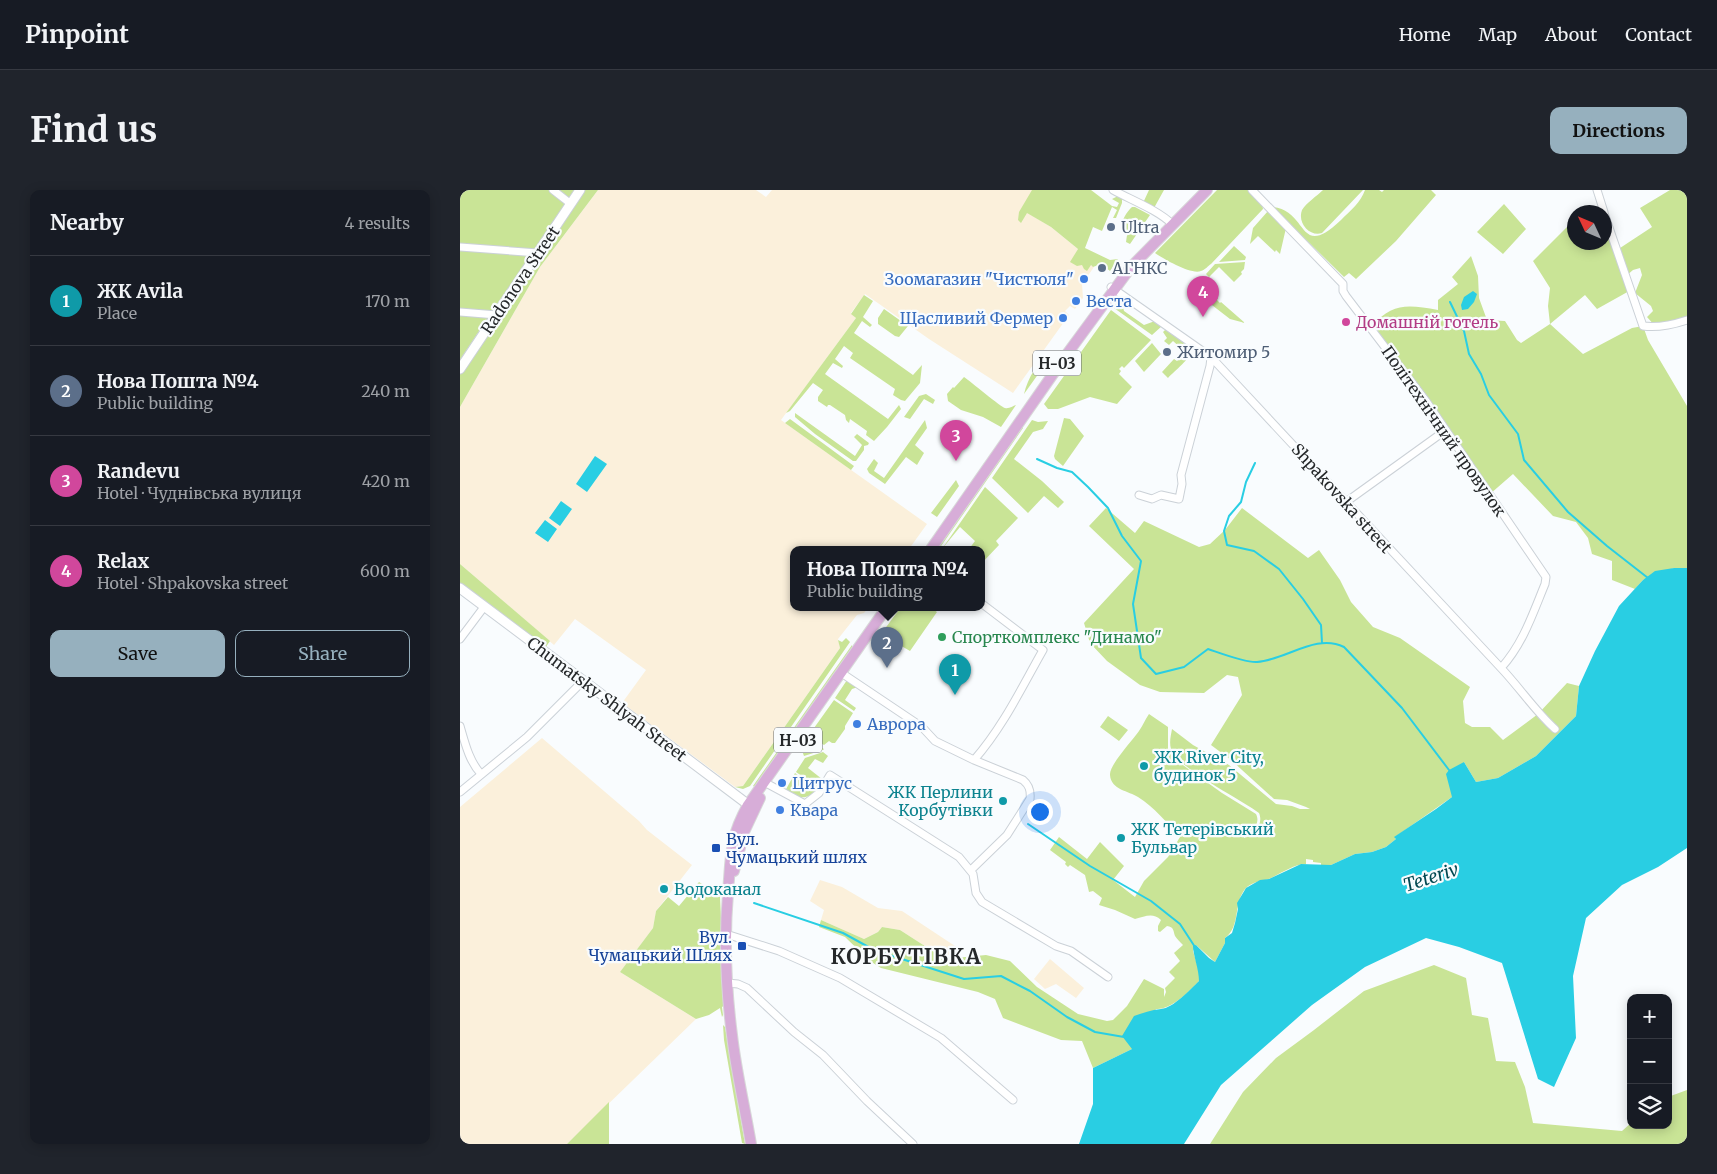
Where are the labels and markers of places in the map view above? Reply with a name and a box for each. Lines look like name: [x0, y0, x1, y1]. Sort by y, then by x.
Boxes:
place label: Ultra: [1121, 217, 1160, 237]
marker: Ultra: [1105, 221, 1117, 233]
place label: АГНКС: [1111, 258, 1167, 278]
marker: АГНКС: [1096, 262, 1108, 274]
place label: Зоомагазин "Чистюля": [885, 269, 1074, 289]
marker: Зоомагазин "Чистюля": [1078, 273, 1090, 285]
pin: 4: [1187, 276, 1219, 317]
place label: Веста: [1086, 291, 1132, 311]
marker: Веста: [1070, 295, 1082, 307]
place label: Щасливий Фермер: [900, 308, 1053, 328]
marker: Щасливий Фермер: [1057, 312, 1069, 324]
place label: Домашній готель: [1356, 312, 1498, 332]
marker: Домашній готель: [1340, 316, 1352, 328]
place label: Житомир 5: [1177, 342, 1270, 362]
marker: Житомир 5: [1161, 346, 1173, 358]
pin: 3: [940, 420, 972, 461]
pin: 2: [871, 627, 903, 668]
place label: Спорткомплекс "Динамо": [952, 627, 1162, 647]
marker: Спорткомплекс "Динамо": [936, 631, 948, 643]
pin: 1: [939, 654, 971, 695]
place label: Аврора: [866, 714, 926, 734]
marker: Аврора: [851, 718, 863, 730]
place label: ЖК River City, будинок 5: [1154, 747, 1264, 785]
marker: ЖК River City, будинок 5: [1138, 760, 1150, 772]
place label: Цитрус: [792, 773, 852, 793]
marker: Цитрус: [776, 777, 788, 789]
place label: ЖК Перлини Корбутівки: [888, 782, 993, 820]
marker: ЖК Перлини Корбутівки: [997, 795, 1009, 807]
place label: Квара: [790, 800, 838, 820]
marker: Квара: [774, 804, 786, 816]
place label: ЖК Тетерівський Бульвар: [1131, 819, 1274, 857]
place label: Вул. Чумацький шлях: [726, 829, 868, 867]
marker: ЖК Тетерівський Бульвар: [1115, 832, 1127, 844]
marker: Вул. Чумацький шлях: [710, 842, 722, 854]
place label: Водоканал: [674, 879, 761, 899]
marker: Водоканал: [658, 883, 670, 895]
place label: Вул. Чумацький Шлях: [589, 927, 732, 965]
marker: Вул. Чумацький Шлях: [736, 940, 748, 952]

